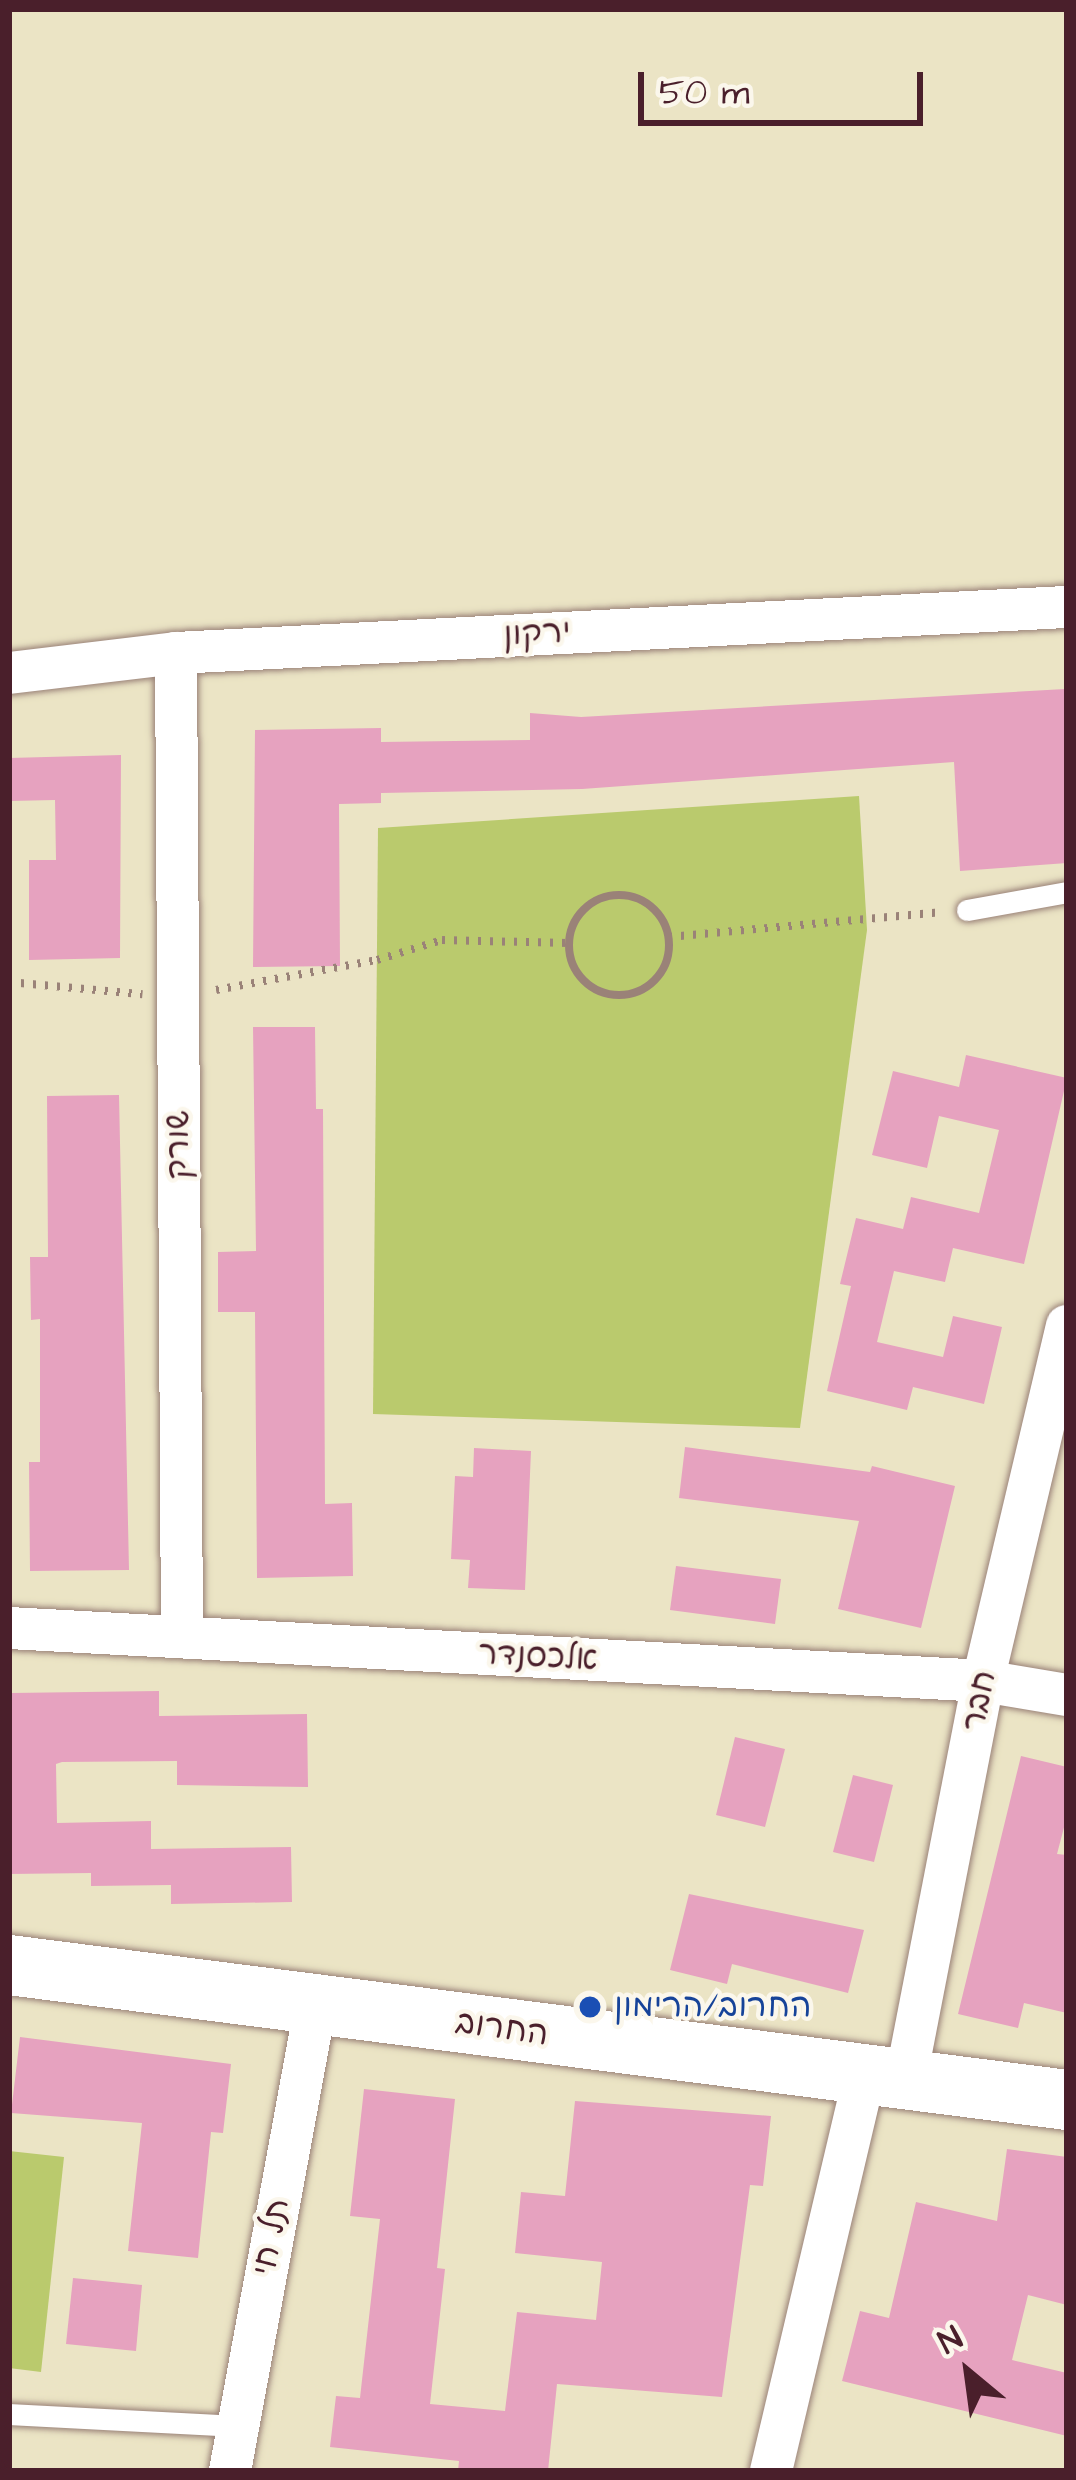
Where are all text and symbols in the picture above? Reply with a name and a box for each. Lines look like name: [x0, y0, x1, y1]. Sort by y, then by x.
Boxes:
scale bar: [644, 48, 929, 122]
text: 50 m: [659, 67, 750, 118]
street label: ירקון: [502, 612, 572, 656]
street label: שורק: [159, 1110, 199, 1180]
street label: אלכסנדר: [477, 1634, 599, 1680]
street label: חבר: [954, 1667, 1006, 1735]
place label: החרוב/הרימון: [614, 1987, 811, 2027]
marker: החרוב/הרימון: [577, 1994, 603, 2020]
street label: החרוב: [453, 2003, 551, 2055]
street label: תל חי: [245, 2195, 299, 2279]
north arrow: [908, 2312, 1028, 2432]
text: N: [930, 2315, 971, 2366]

